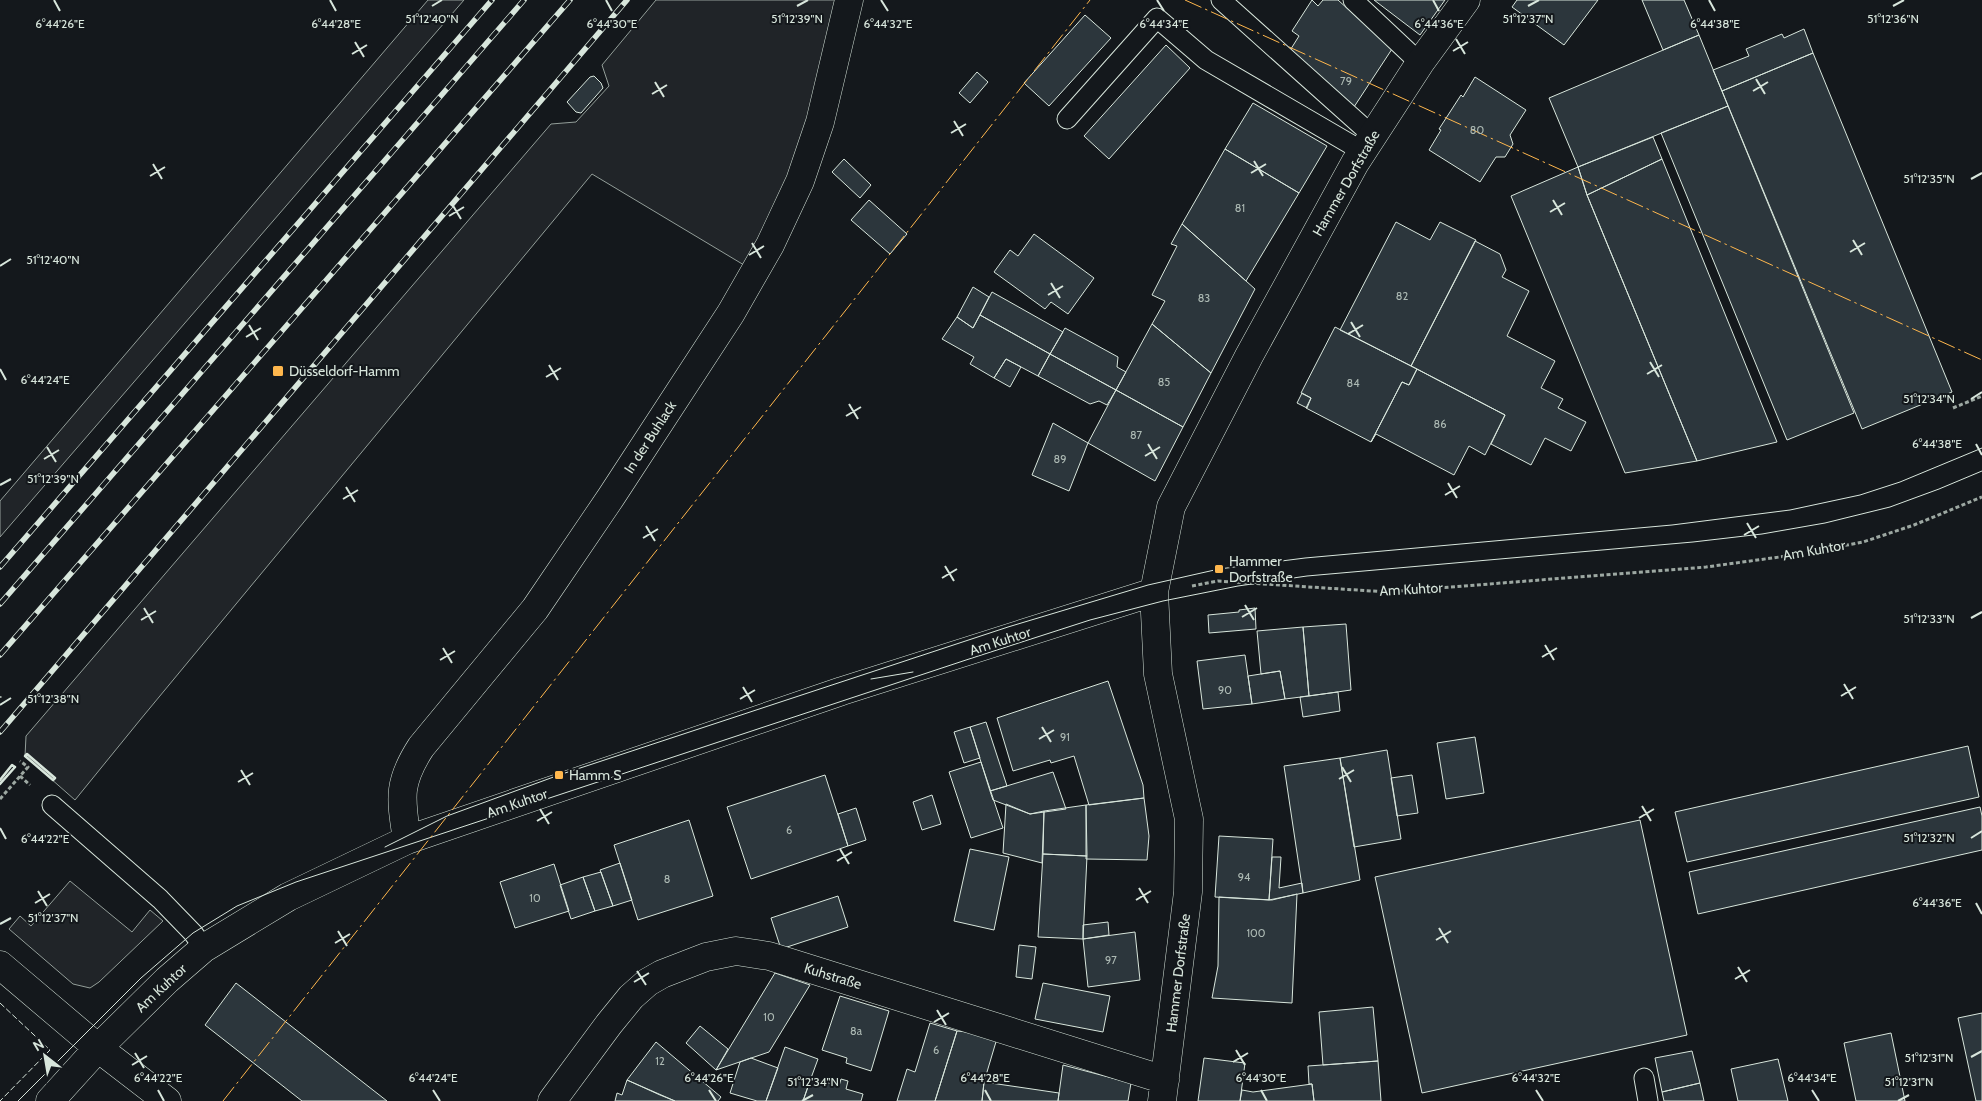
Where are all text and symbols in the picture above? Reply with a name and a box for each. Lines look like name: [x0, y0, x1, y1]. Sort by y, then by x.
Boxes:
text: 51°12'40"N: [405, 11, 459, 26]
text: 51°12'39"N: [771, 11, 823, 26]
text: 51°12'37"N: [1502, 11, 1554, 26]
text: 51°12'36"N: [1867, 11, 1919, 26]
text: 6°44'26"E: [35, 16, 85, 31]
text: 6°44'28"E: [311, 16, 361, 31]
text: 6°44'30"E: [586, 16, 638, 31]
text: 6°44'32"E: [864, 16, 913, 31]
text: 6°44'34"E: [1139, 16, 1189, 31]
text: 6°44'36"E: [1414, 16, 1464, 31]
text: 6°44'38"E: [1690, 16, 1740, 31]
house number: 79: [1340, 74, 1352, 88]
house number: 80: [1470, 123, 1484, 137]
street label: Hammer Dorfstraße: [1308, 127, 1384, 239]
text: 51°12'35"N: [1903, 171, 1955, 186]
house number: 81: [1235, 201, 1245, 215]
text: 51°12'40"N: [26, 252, 80, 267]
house number: 82: [1396, 289, 1408, 303]
house number: 83: [1198, 291, 1210, 305]
place label: Düsseldorf-Hamm: [289, 362, 400, 380]
marker: Düsseldorf-Hamm: [271, 364, 285, 378]
text: 6°44'24"E: [20, 372, 70, 387]
house number: 85: [1158, 375, 1170, 389]
house number: 84: [1346, 376, 1360, 390]
text: 51°12'34"N: [1903, 391, 1955, 406]
street label: In der Buhlack: [620, 397, 680, 477]
house number: 86: [1434, 417, 1446, 431]
house number: 87: [1130, 428, 1143, 442]
text: 6°44'38"E: [1912, 436, 1962, 451]
house number: 89: [1054, 452, 1066, 466]
text: 51°12'39"N: [27, 471, 79, 486]
street label: Am Kuhtor: [1781, 536, 1847, 564]
place label: Hammer Dorfstraße: [1229, 552, 1293, 586]
marker: Hammer Dorfstraße: [1213, 563, 1225, 575]
street label: Am Kuhtor: [1379, 578, 1444, 600]
text: 51°12'33"N: [1903, 611, 1955, 626]
street label: Am Kuhtor: [967, 622, 1033, 659]
house number: 90: [1218, 683, 1232, 697]
text: 51°12'38"N: [27, 691, 79, 706]
house number: 91: [1060, 730, 1070, 744]
place label: Hamm S: [569, 766, 621, 784]
marker: Hamm S: [553, 769, 565, 781]
street label: Am Kuhtor: [484, 784, 550, 822]
house number: 6: [786, 823, 792, 837]
text: 51°12'32"N: [1903, 830, 1955, 845]
text: 6°44'22"E: [21, 831, 70, 846]
house number: 94: [1238, 870, 1251, 884]
house number: 8: [664, 872, 670, 886]
house number: 10: [529, 891, 541, 905]
text: 6°44'36"E: [1912, 895, 1962, 910]
text: 51°12'37"N: [27, 910, 79, 925]
street label: Hammer Dorfstraße: [1162, 913, 1194, 1033]
house number: 100: [1247, 926, 1266, 940]
house number: 97: [1105, 953, 1117, 967]
street label: Am Kuhtor: [132, 959, 191, 1016]
street label: Kuhstraße: [802, 959, 864, 993]
house number: 10: [763, 1010, 775, 1024]
house number: 8a: [850, 1024, 863, 1038]
north arrow: [20, 1031, 70, 1081]
text: N: [29, 1035, 47, 1055]
house number: 6: [933, 1043, 939, 1057]
text: 51°12'31"N: [1905, 1050, 1953, 1065]
house number: 12: [655, 1054, 665, 1068]
text: 6°44'22"E: [134, 1070, 183, 1085]
text: 6°44'24"E: [408, 1070, 458, 1085]
text: 6°44'26"E: [684, 1070, 734, 1085]
text: 6°44'28"E: [960, 1070, 1010, 1085]
text: 6°44'30"E: [1235, 1070, 1287, 1085]
text: 6°44'32"E: [1512, 1070, 1561, 1085]
text: 6°44'34"E: [1787, 1070, 1837, 1085]
text: 51°12'34"N: [787, 1074, 839, 1089]
text: 51°12'31"N: [1885, 1074, 1933, 1089]

